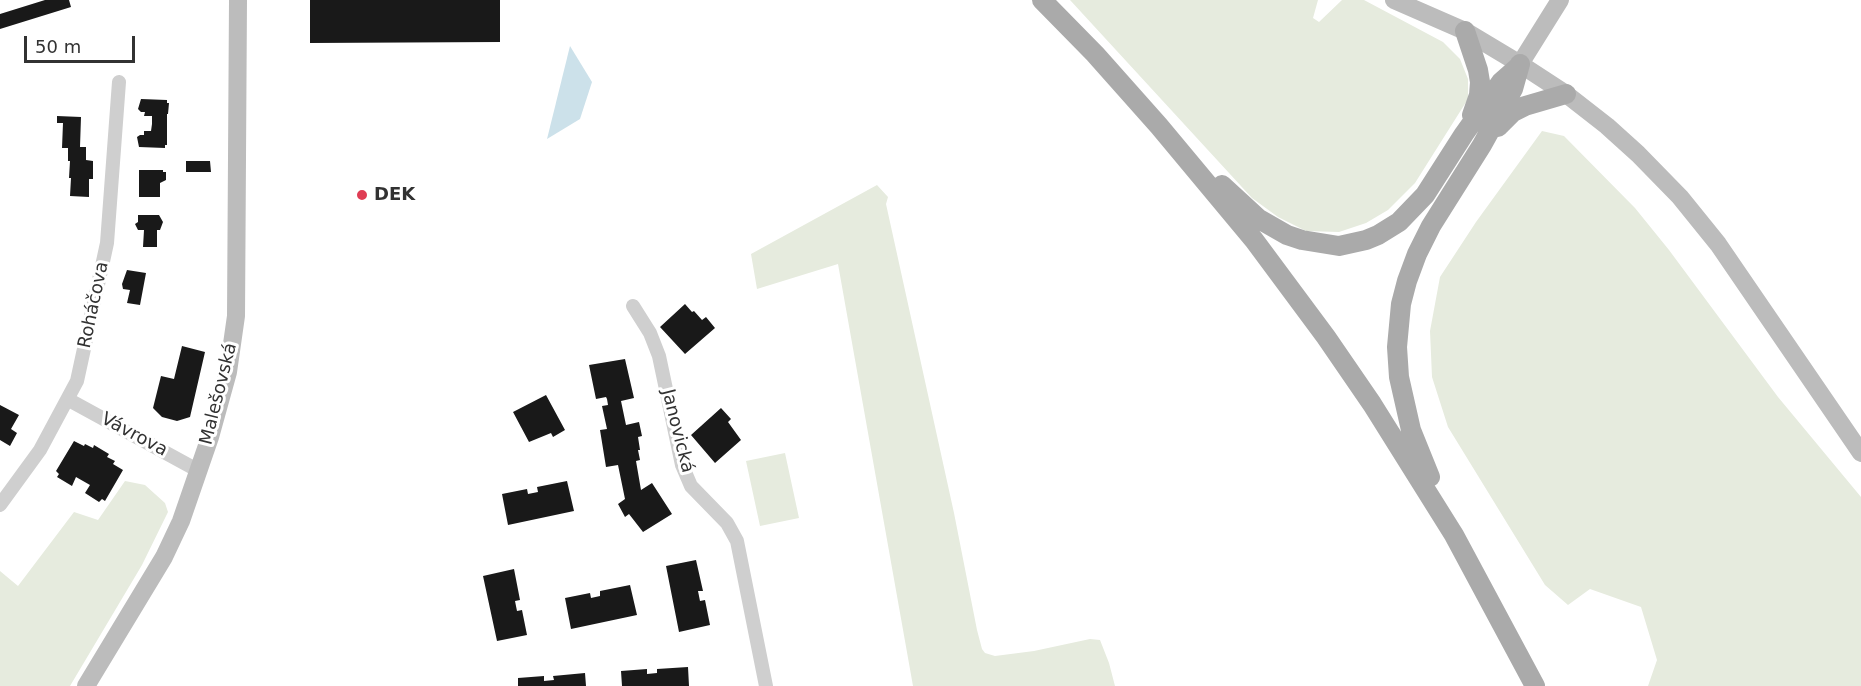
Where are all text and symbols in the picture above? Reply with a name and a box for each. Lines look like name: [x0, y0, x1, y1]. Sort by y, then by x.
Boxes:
scale bar: [27, 24, 138, 62]
text: 50 m: [35, 36, 81, 57]
place label: DEK: [374, 184, 415, 206]
marker: DEK: [355, 188, 369, 202]
street label: Roháčova: [74, 260, 114, 350]
street label: Malešovská: [196, 341, 242, 447]
street label: Janovická: [656, 387, 698, 475]
street label: Vávrova: [97, 408, 171, 462]

